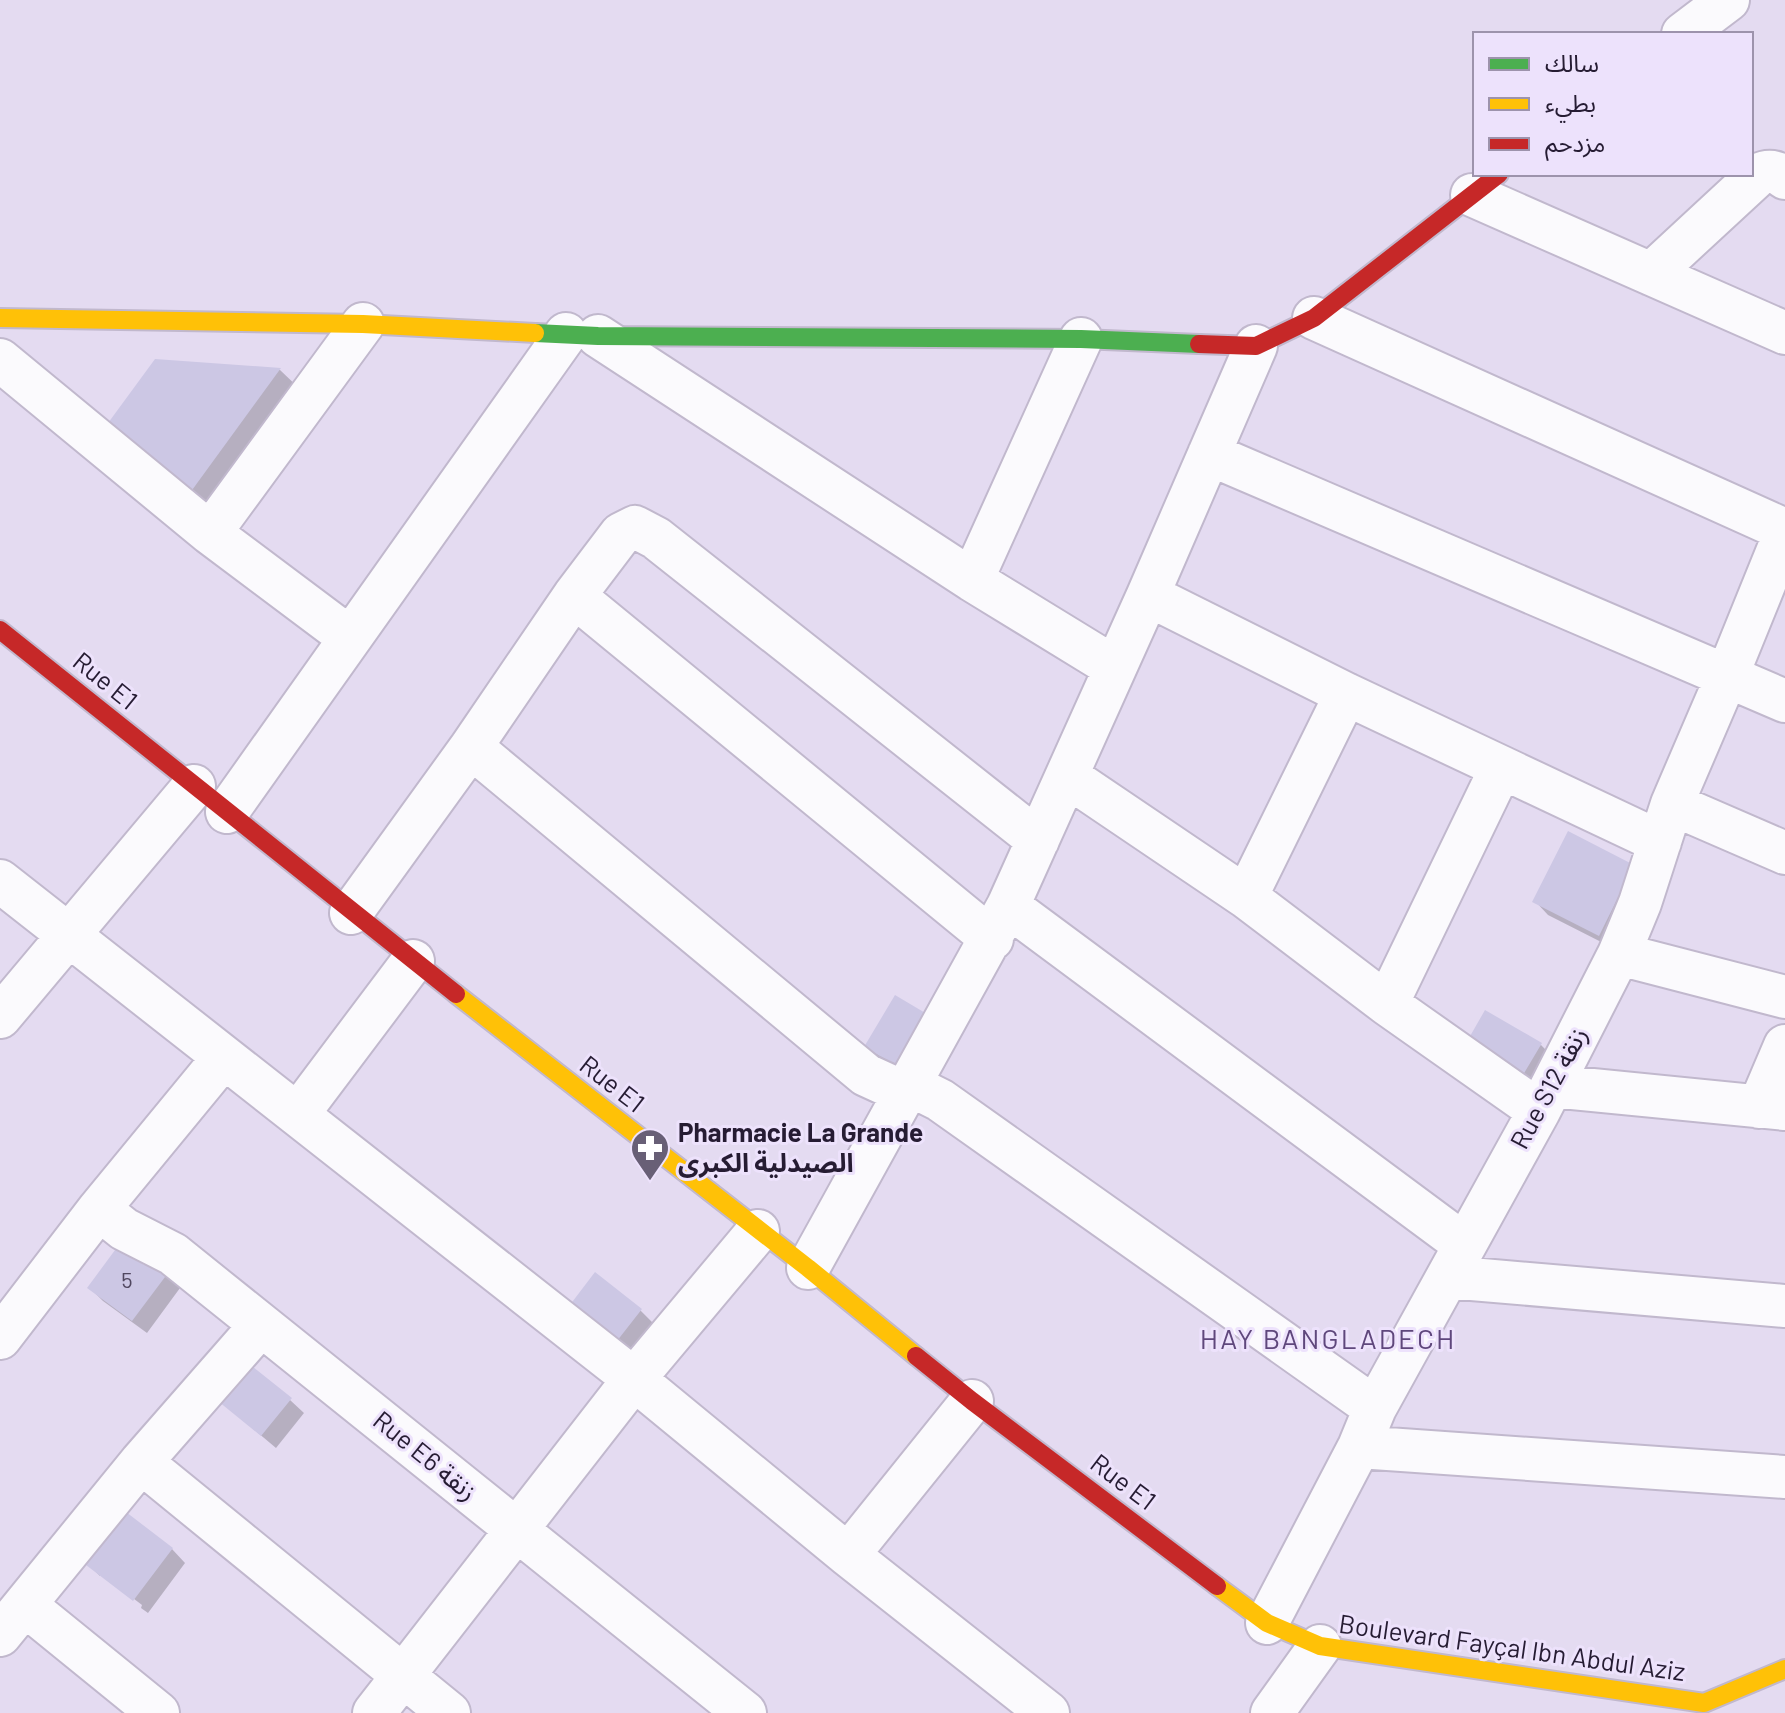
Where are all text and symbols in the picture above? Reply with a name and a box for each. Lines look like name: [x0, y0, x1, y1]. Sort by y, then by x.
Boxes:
legend: [1473, 32, 1753, 176]
text: سالك: [1545, 48, 1599, 77]
text: بطيء: [1545, 88, 1596, 123]
text: مزدحم: [1545, 128, 1605, 161]
street label: Rue E1: [68, 645, 144, 715]
street label: Rue S12 زنقة: [1503, 1021, 1594, 1154]
street label: Rue E1: [574, 1048, 652, 1118]
place label: Pharmacie La Grande الصيدلية الكبرى: [678, 1116, 923, 1178]
pharmacy icon: Pharmacie La Grande الصيدلية الكبرى: [629, 1127, 671, 1182]
house number: 5: [121, 1266, 133, 1292]
district label: HAY BANGLADECH: [1200, 1321, 1456, 1355]
street label: Rue E6 زنقة: [367, 1404, 484, 1507]
street label: Rue E1: [1085, 1446, 1163, 1515]
street label: Boulevard Fayçal Ibn Abdul Aziz: [1337, 1607, 1687, 1686]

